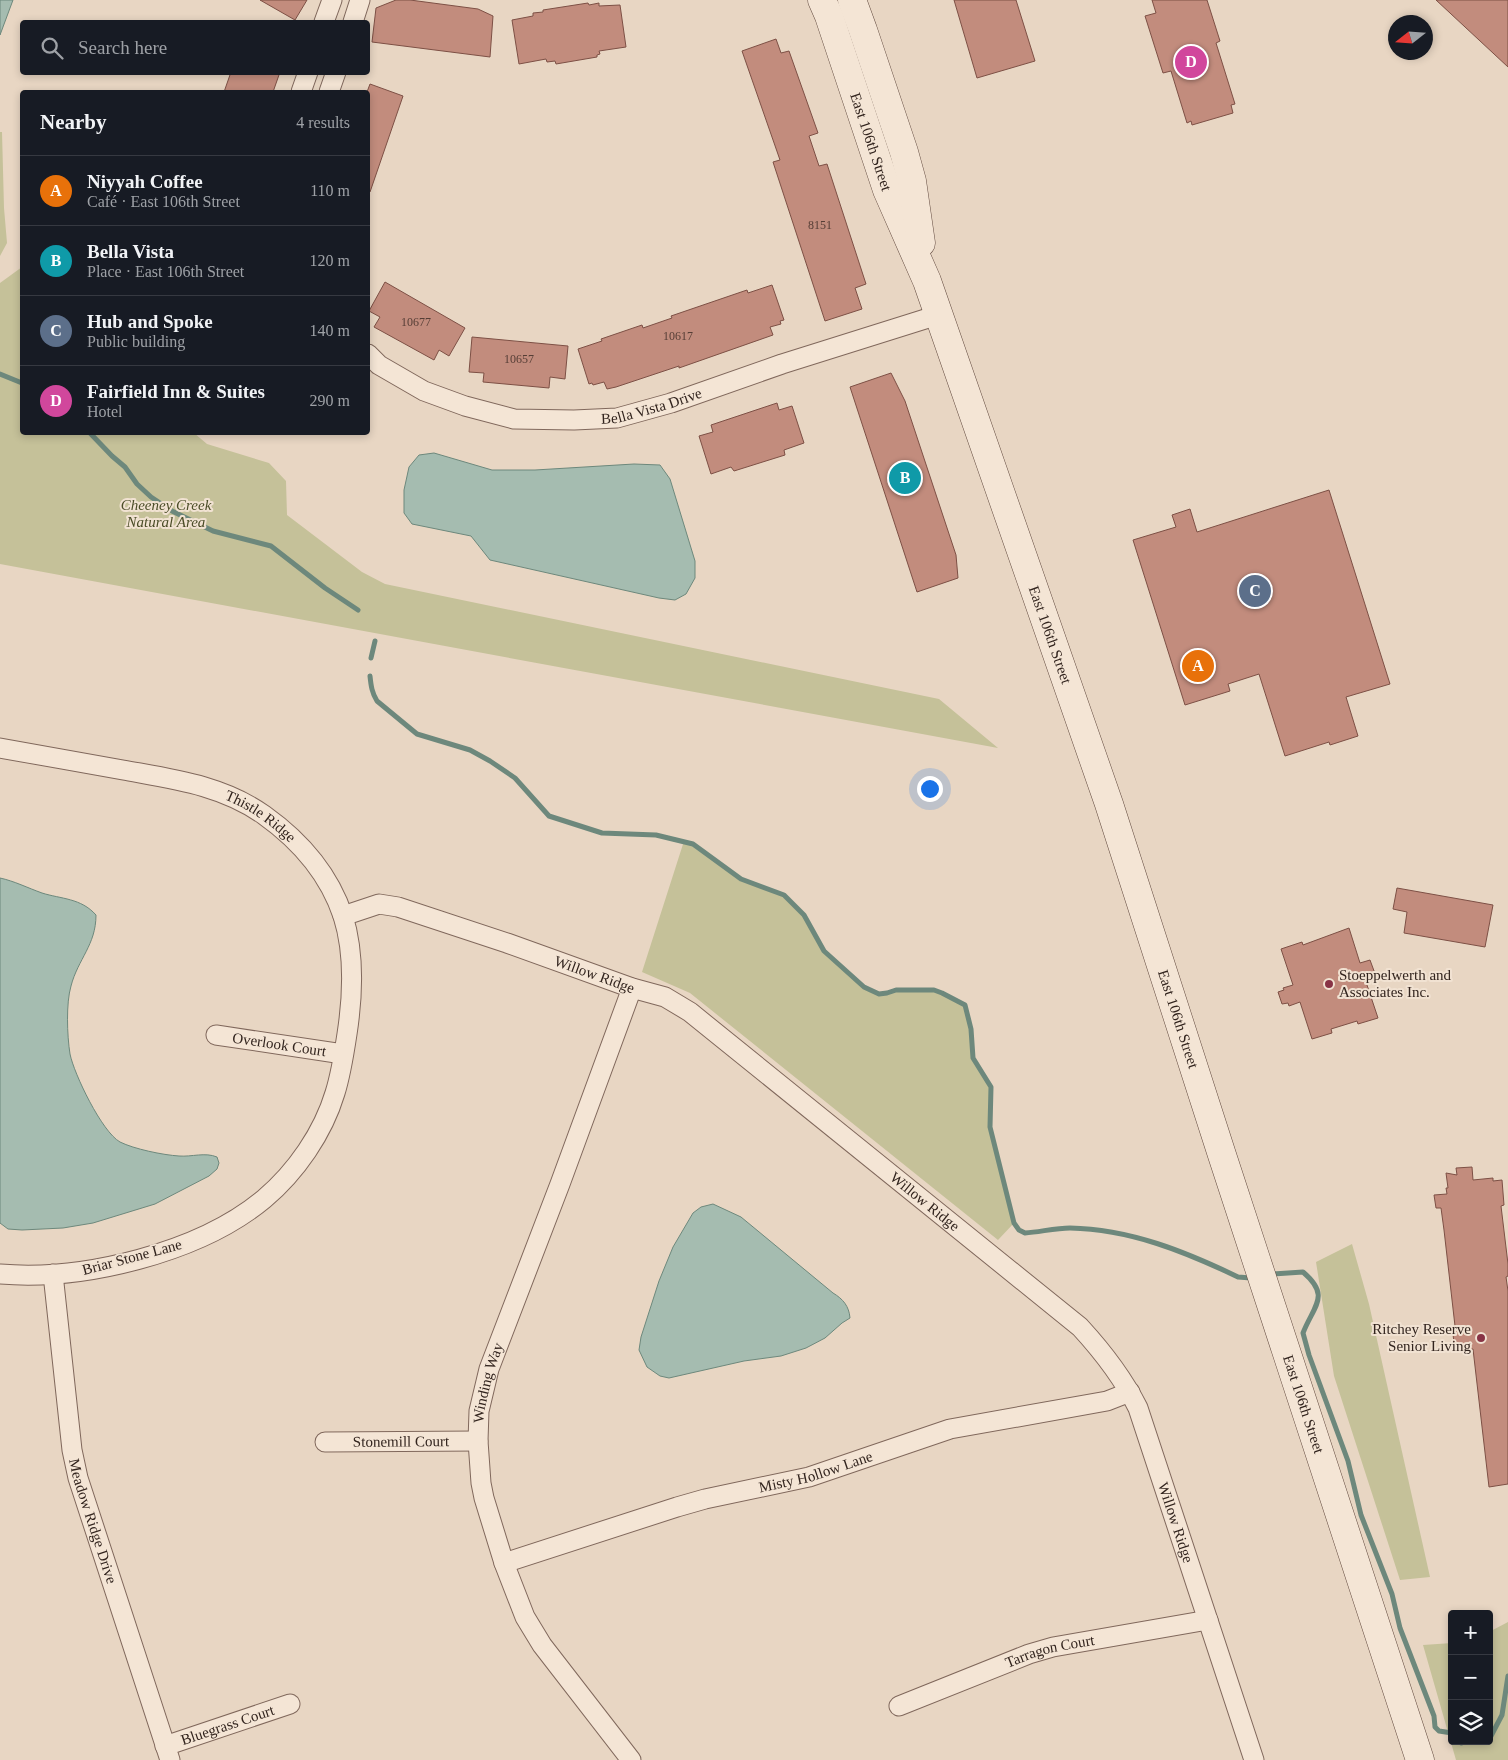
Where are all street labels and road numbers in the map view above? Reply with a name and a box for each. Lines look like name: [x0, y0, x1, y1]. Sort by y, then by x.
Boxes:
street label: East 106th Street: [847, 91, 895, 194]
street label: Bella Vista Drive: [601, 385, 704, 427]
street label: East 106th Street: [1026, 584, 1075, 687]
street label: Thistle Ridge: [223, 787, 299, 846]
street label: Willow Ridge: [552, 953, 637, 996]
street label: East 106th Street: [1155, 968, 1202, 1071]
street label: Overlook Court: [231, 1030, 328, 1060]
street label: Willow Ridge: [887, 1169, 963, 1234]
street label: Briar Stone Lane: [80, 1236, 184, 1278]
street label: Winding Way: [471, 1340, 507, 1423]
street label: East 106th Street: [1280, 1353, 1327, 1456]
street label: Stonemill Court: [353, 1433, 450, 1450]
street label: Misty Hollow Lane: [757, 1448, 875, 1495]
street label: Meadow Ridge Drive: [66, 1457, 120, 1586]
street label: Willow Ridge: [1155, 1480, 1197, 1565]
street label: Tarragon Court: [1003, 1632, 1097, 1671]
street label: Bluegrass Court: [179, 1702, 277, 1748]

